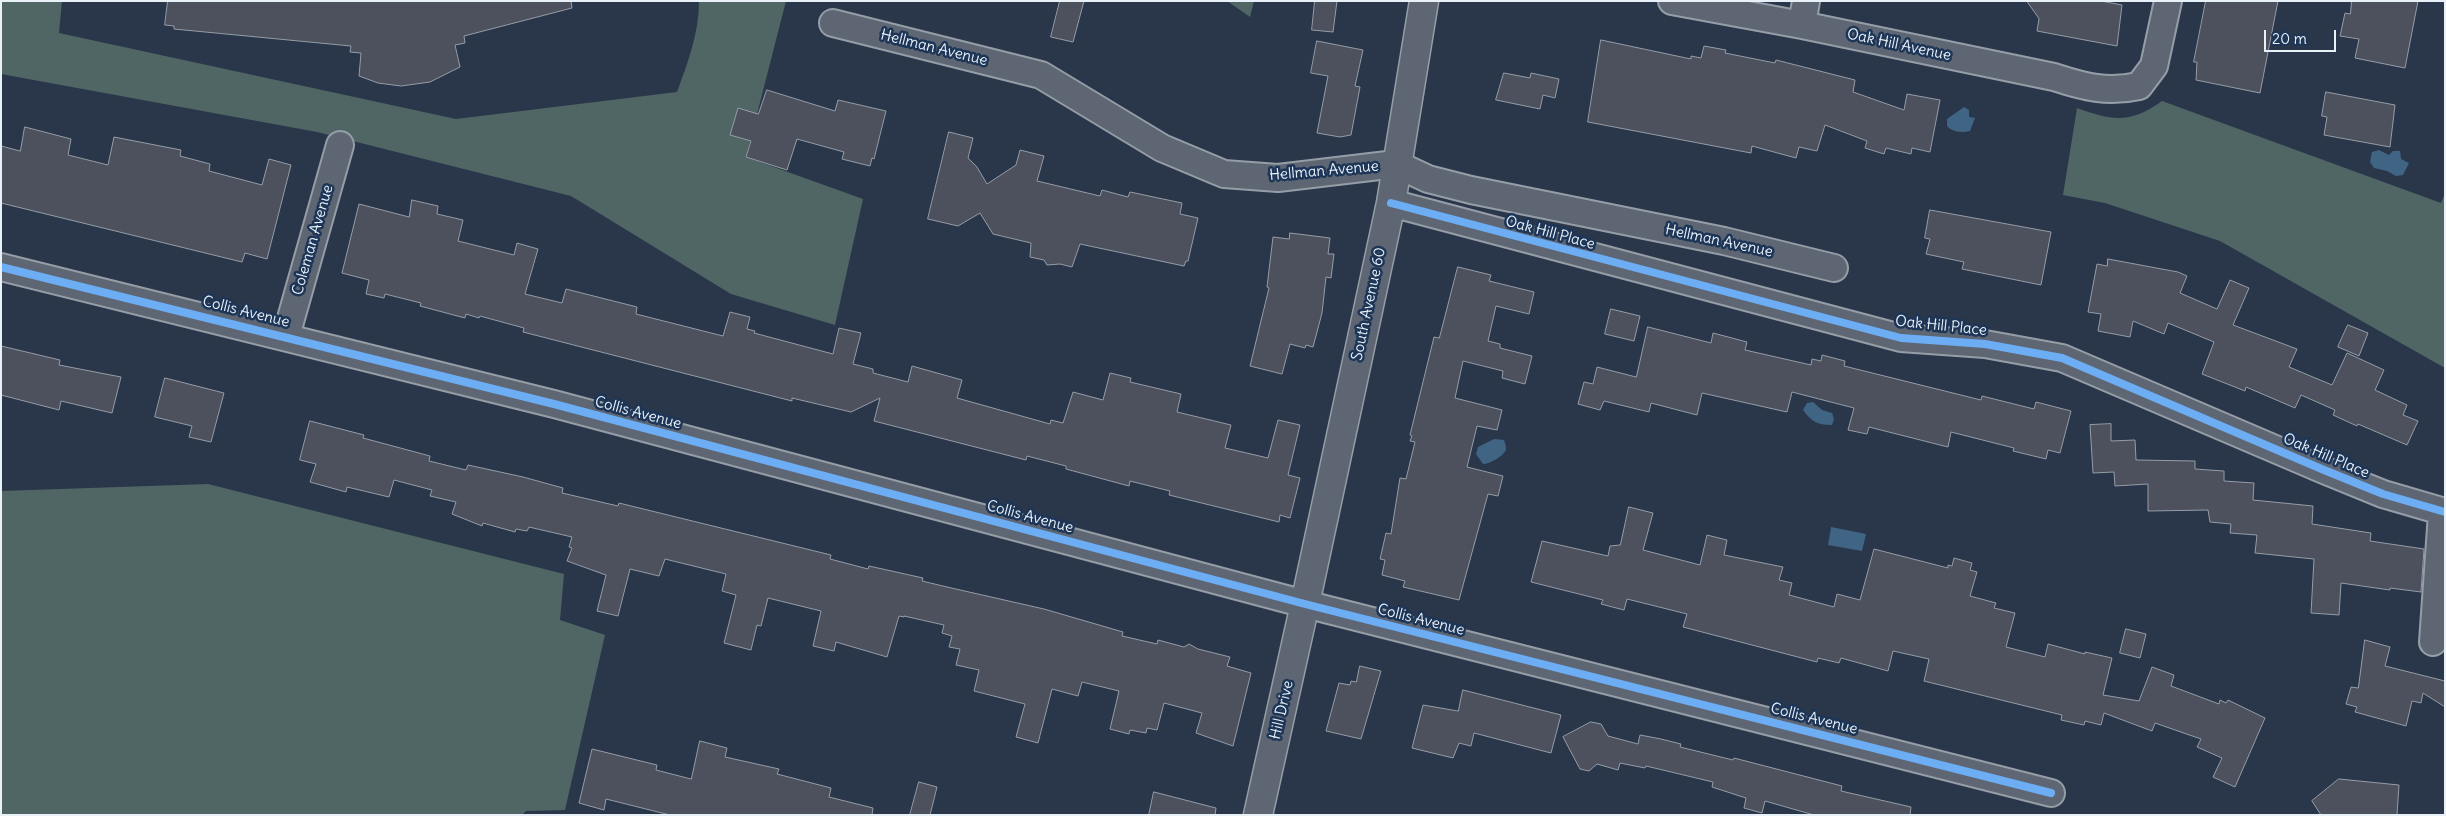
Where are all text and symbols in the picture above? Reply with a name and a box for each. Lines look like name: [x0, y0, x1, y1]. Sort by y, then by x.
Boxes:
scale bar: [2266, 20, 2338, 52]
street label: Oak Hill Avenue: [1845, 25, 1953, 65]
street label: Hellman Avenue: [879, 26, 989, 70]
text: 20 m: [2272, 29, 2307, 48]
street label: Hellman Avenue: [1269, 157, 1379, 185]
street label: Coleman Avenue: [289, 183, 337, 297]
street label: Oak Hill Place: [1503, 212, 1597, 254]
street label: Hellman Avenue: [1663, 221, 1775, 261]
street label: South Avenue 60: [1348, 246, 1390, 362]
street label: Collis Avenue: [201, 293, 291, 331]
street label: Oak Hill Place: [1894, 312, 1988, 340]
street label: Collis Avenue: [593, 393, 683, 433]
street label: Oak Hill Place: [2280, 430, 2372, 482]
street label: Collis Avenue: [985, 497, 1075, 537]
street label: Collis Avenue: [1376, 601, 1466, 639]
street label: Hill Drive: [1266, 679, 1298, 741]
street label: Collis Avenue: [1769, 700, 1859, 738]

